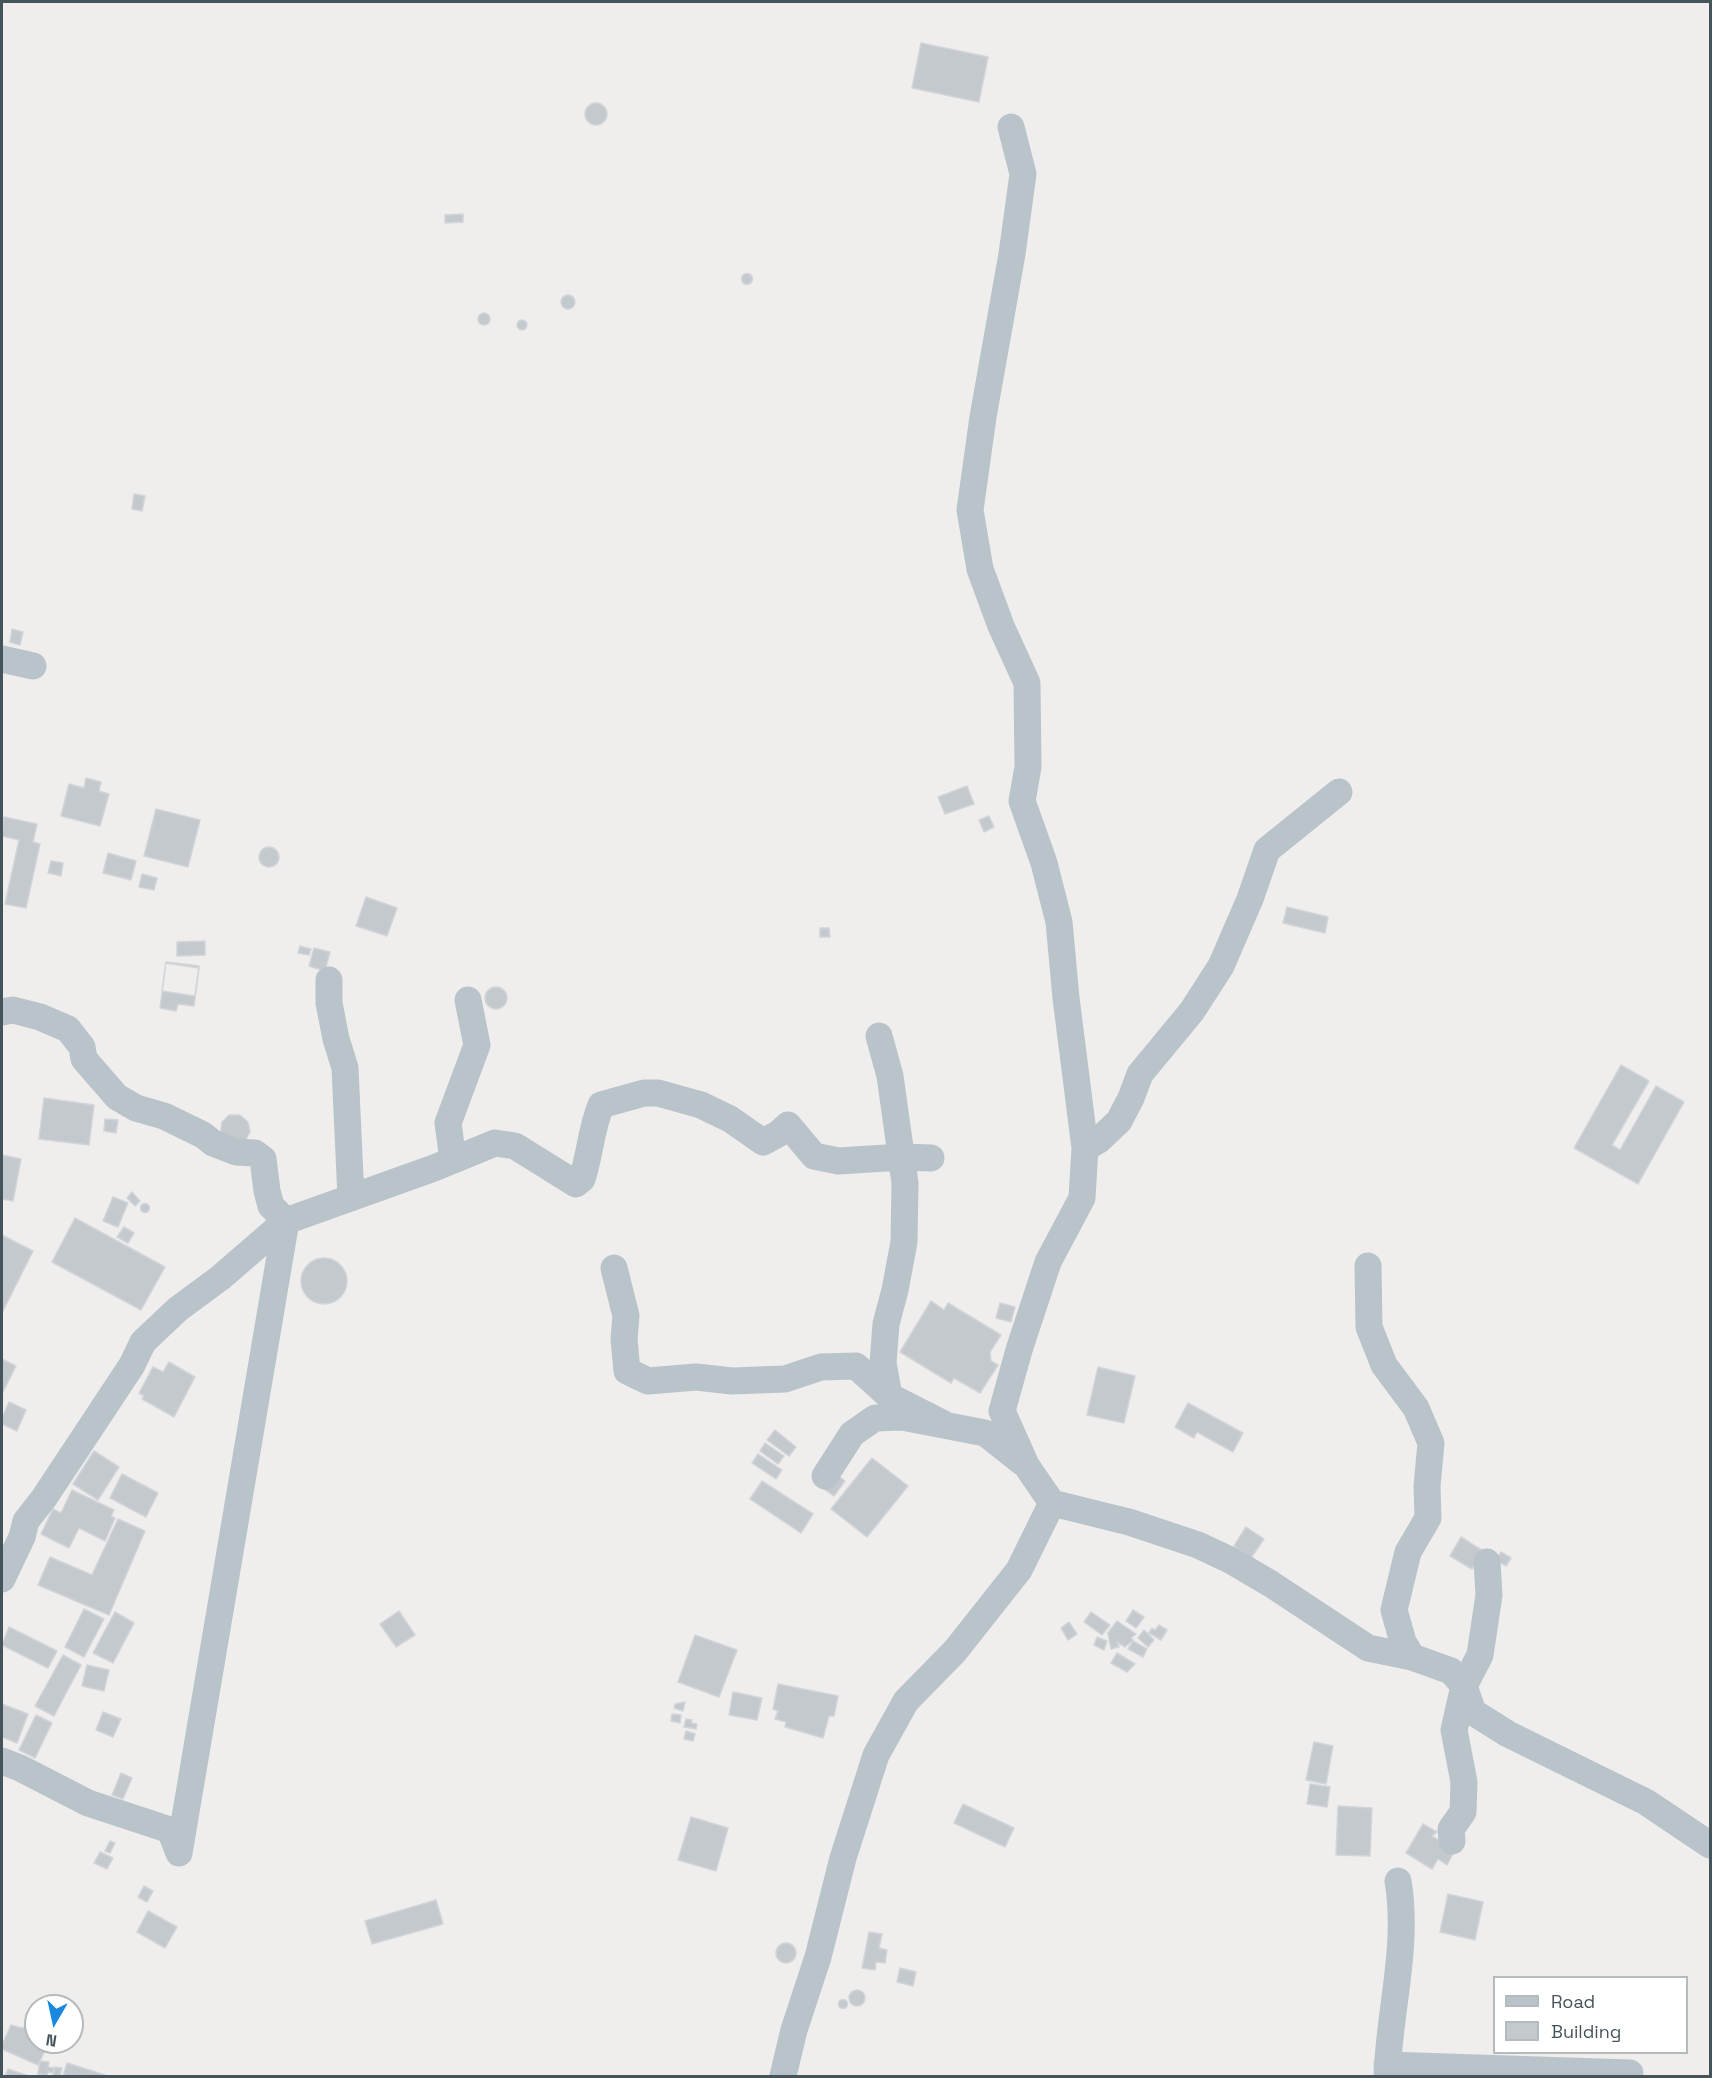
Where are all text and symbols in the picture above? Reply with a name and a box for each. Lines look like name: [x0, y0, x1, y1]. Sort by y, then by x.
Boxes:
legend: [1493, 1976, 1688, 2054]
text: Road: [1551, 1990, 1595, 2013]
north arrow: [24, 1994, 84, 2054]
text: Building: [1551, 2020, 1621, 2043]
text: N: [44, 2029, 58, 2052]

